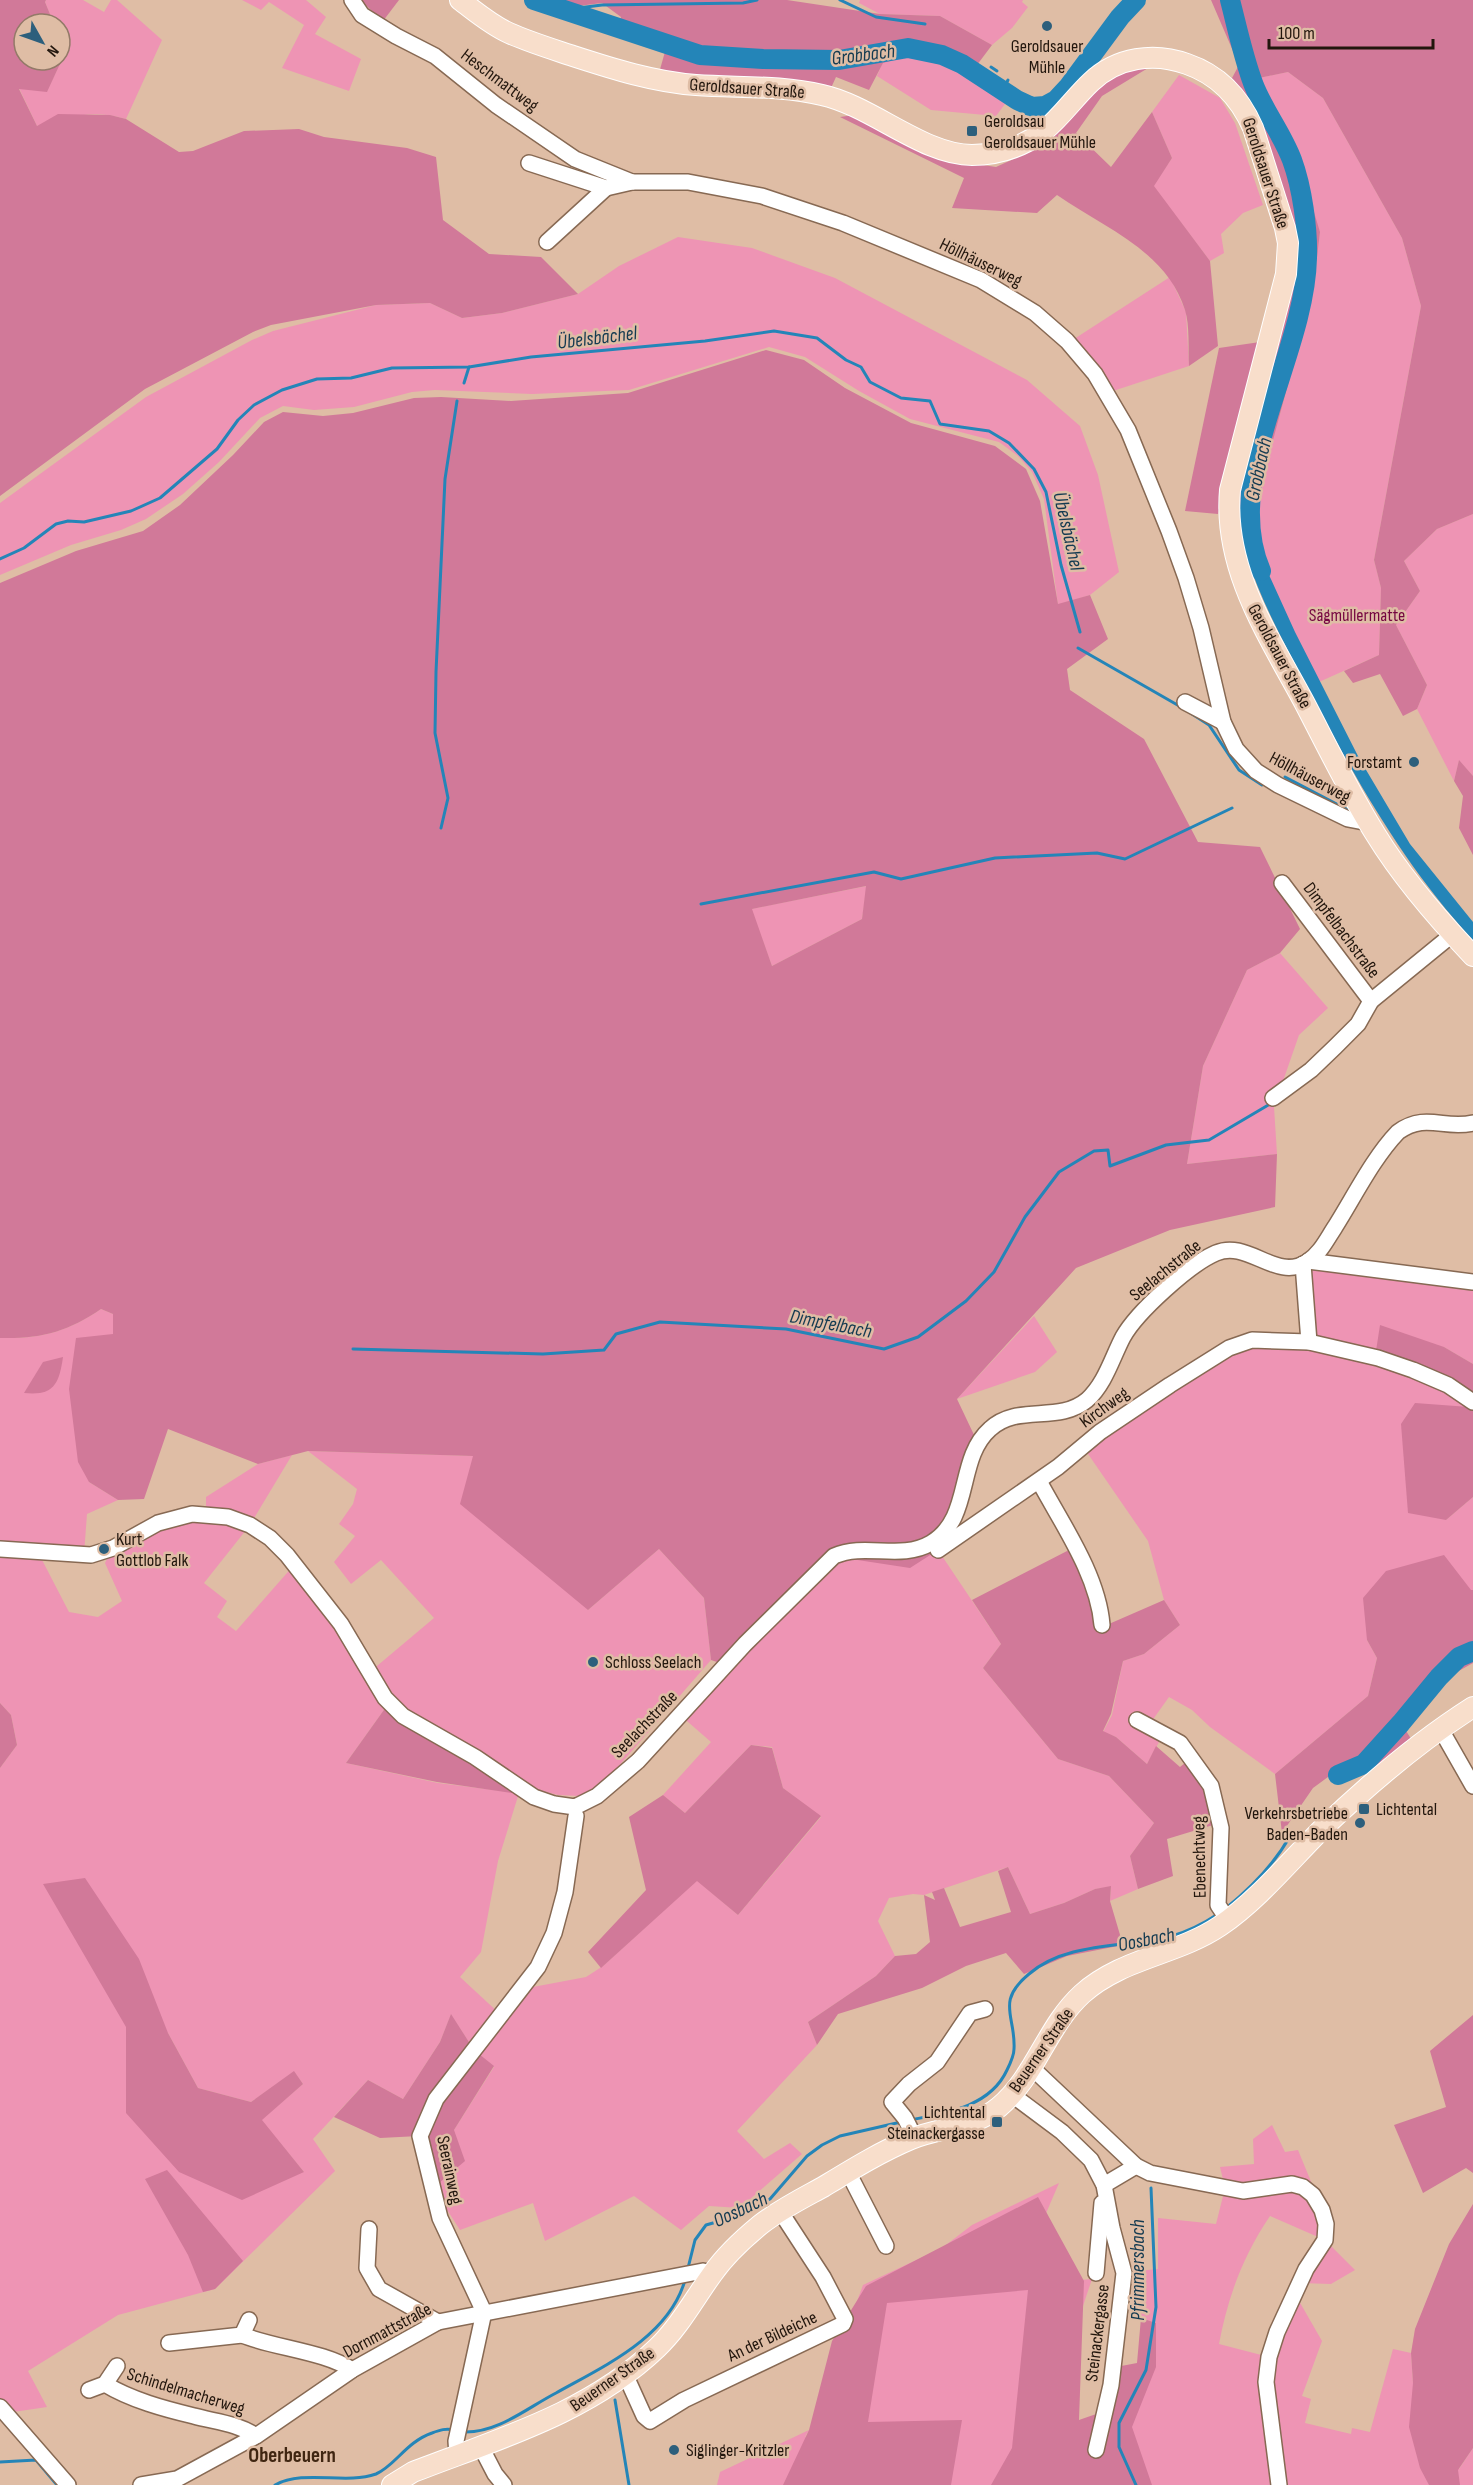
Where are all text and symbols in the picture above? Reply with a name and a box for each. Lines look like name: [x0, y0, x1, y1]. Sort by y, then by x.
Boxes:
north arrow: [12, 12, 72, 72]
scale bar: [1269, 12, 1432, 50]
marker: Geroldsauer Mühle: [1040, 19, 1054, 33]
text: 100 m: [1278, 23, 1315, 44]
place label: Geroldsauer Mühle: [1011, 36, 1083, 78]
water label: Grobbach: [830, 39, 896, 71]
text: N: [42, 41, 62, 60]
street label: Heschmattweg: [457, 44, 543, 116]
street label: Geroldsauer Straße: [689, 74, 805, 103]
place label: Geroldsau Geroldsauer Mühle: [984, 111, 1096, 153]
street label: Geroldsauer Straße: [1238, 115, 1293, 231]
marker: Geroldsau Geroldsauer Mühle: [965, 124, 979, 138]
street label: Höllhäuserweg: [936, 233, 1025, 291]
water label: Übelsbächel: [556, 321, 640, 355]
water label: Grobbach: [1241, 436, 1277, 503]
water label: Übelsbächel: [1047, 489, 1089, 574]
street label: Geroldsauer Straße: [1243, 600, 1316, 712]
park label: Sägmüllermatte: [1309, 605, 1405, 626]
street label: Höllhäuserweg: [1266, 747, 1354, 808]
place label: Forstamt: [1347, 752, 1403, 773]
marker: Forstamt: [1407, 755, 1421, 769]
street label: Dimpfelbachstraße: [1299, 878, 1384, 982]
street label: Seelachstraße: [1125, 1235, 1205, 1306]
water label: Dimpfelbach: [788, 1304, 874, 1344]
street label: Kirchweg: [1076, 1383, 1133, 1432]
place label: Kurt Gottlob Falk: [116, 1529, 188, 1571]
marker: Kurt Gottlob Falk: [97, 1542, 111, 1556]
place label: Schloss Seelach: [605, 1652, 701, 1673]
marker: Schloss Seelach: [586, 1655, 600, 1669]
street label: Seelachstraße: [607, 1686, 682, 1763]
place label: Lichtental: [1376, 1799, 1437, 1820]
marker: Lichtental: [1357, 1802, 1371, 1816]
place label: Verkehrsbetriebe Baden-Baden: [1245, 1803, 1348, 1845]
street label: Ebenechtweg: [1188, 1816, 1211, 1898]
marker: Verkehrsbetriebe Baden-Baden: [1353, 1816, 1367, 1830]
water label: Oosbach: [1116, 1923, 1177, 1957]
street label: Beuerner Straße: [1005, 2004, 1078, 2096]
place label: Lichtental Steinackergasse: [887, 2102, 985, 2144]
marker: Lichtental Steinackergasse: [990, 2115, 1004, 2129]
street label: Seerainweg: [432, 2134, 467, 2206]
water label: Oosbach: [709, 2187, 771, 2233]
water label: Pfrimmersbach: [1126, 2219, 1150, 2321]
street label: Steinackergasse: [1081, 2283, 1114, 2383]
street label: Dornmattstraße: [339, 2298, 435, 2363]
street label: An der Bildeiche: [723, 2307, 820, 2367]
street label: Beuerner Straße: [566, 2343, 658, 2416]
street label: Schindelmacherweg: [124, 2364, 247, 2419]
place label: Siglinger-Kritzler: [686, 2440, 789, 2461]
district label: Oberbeuern: [248, 2443, 336, 2468]
marker: Siglinger-Kritzler: [667, 2443, 681, 2457]

